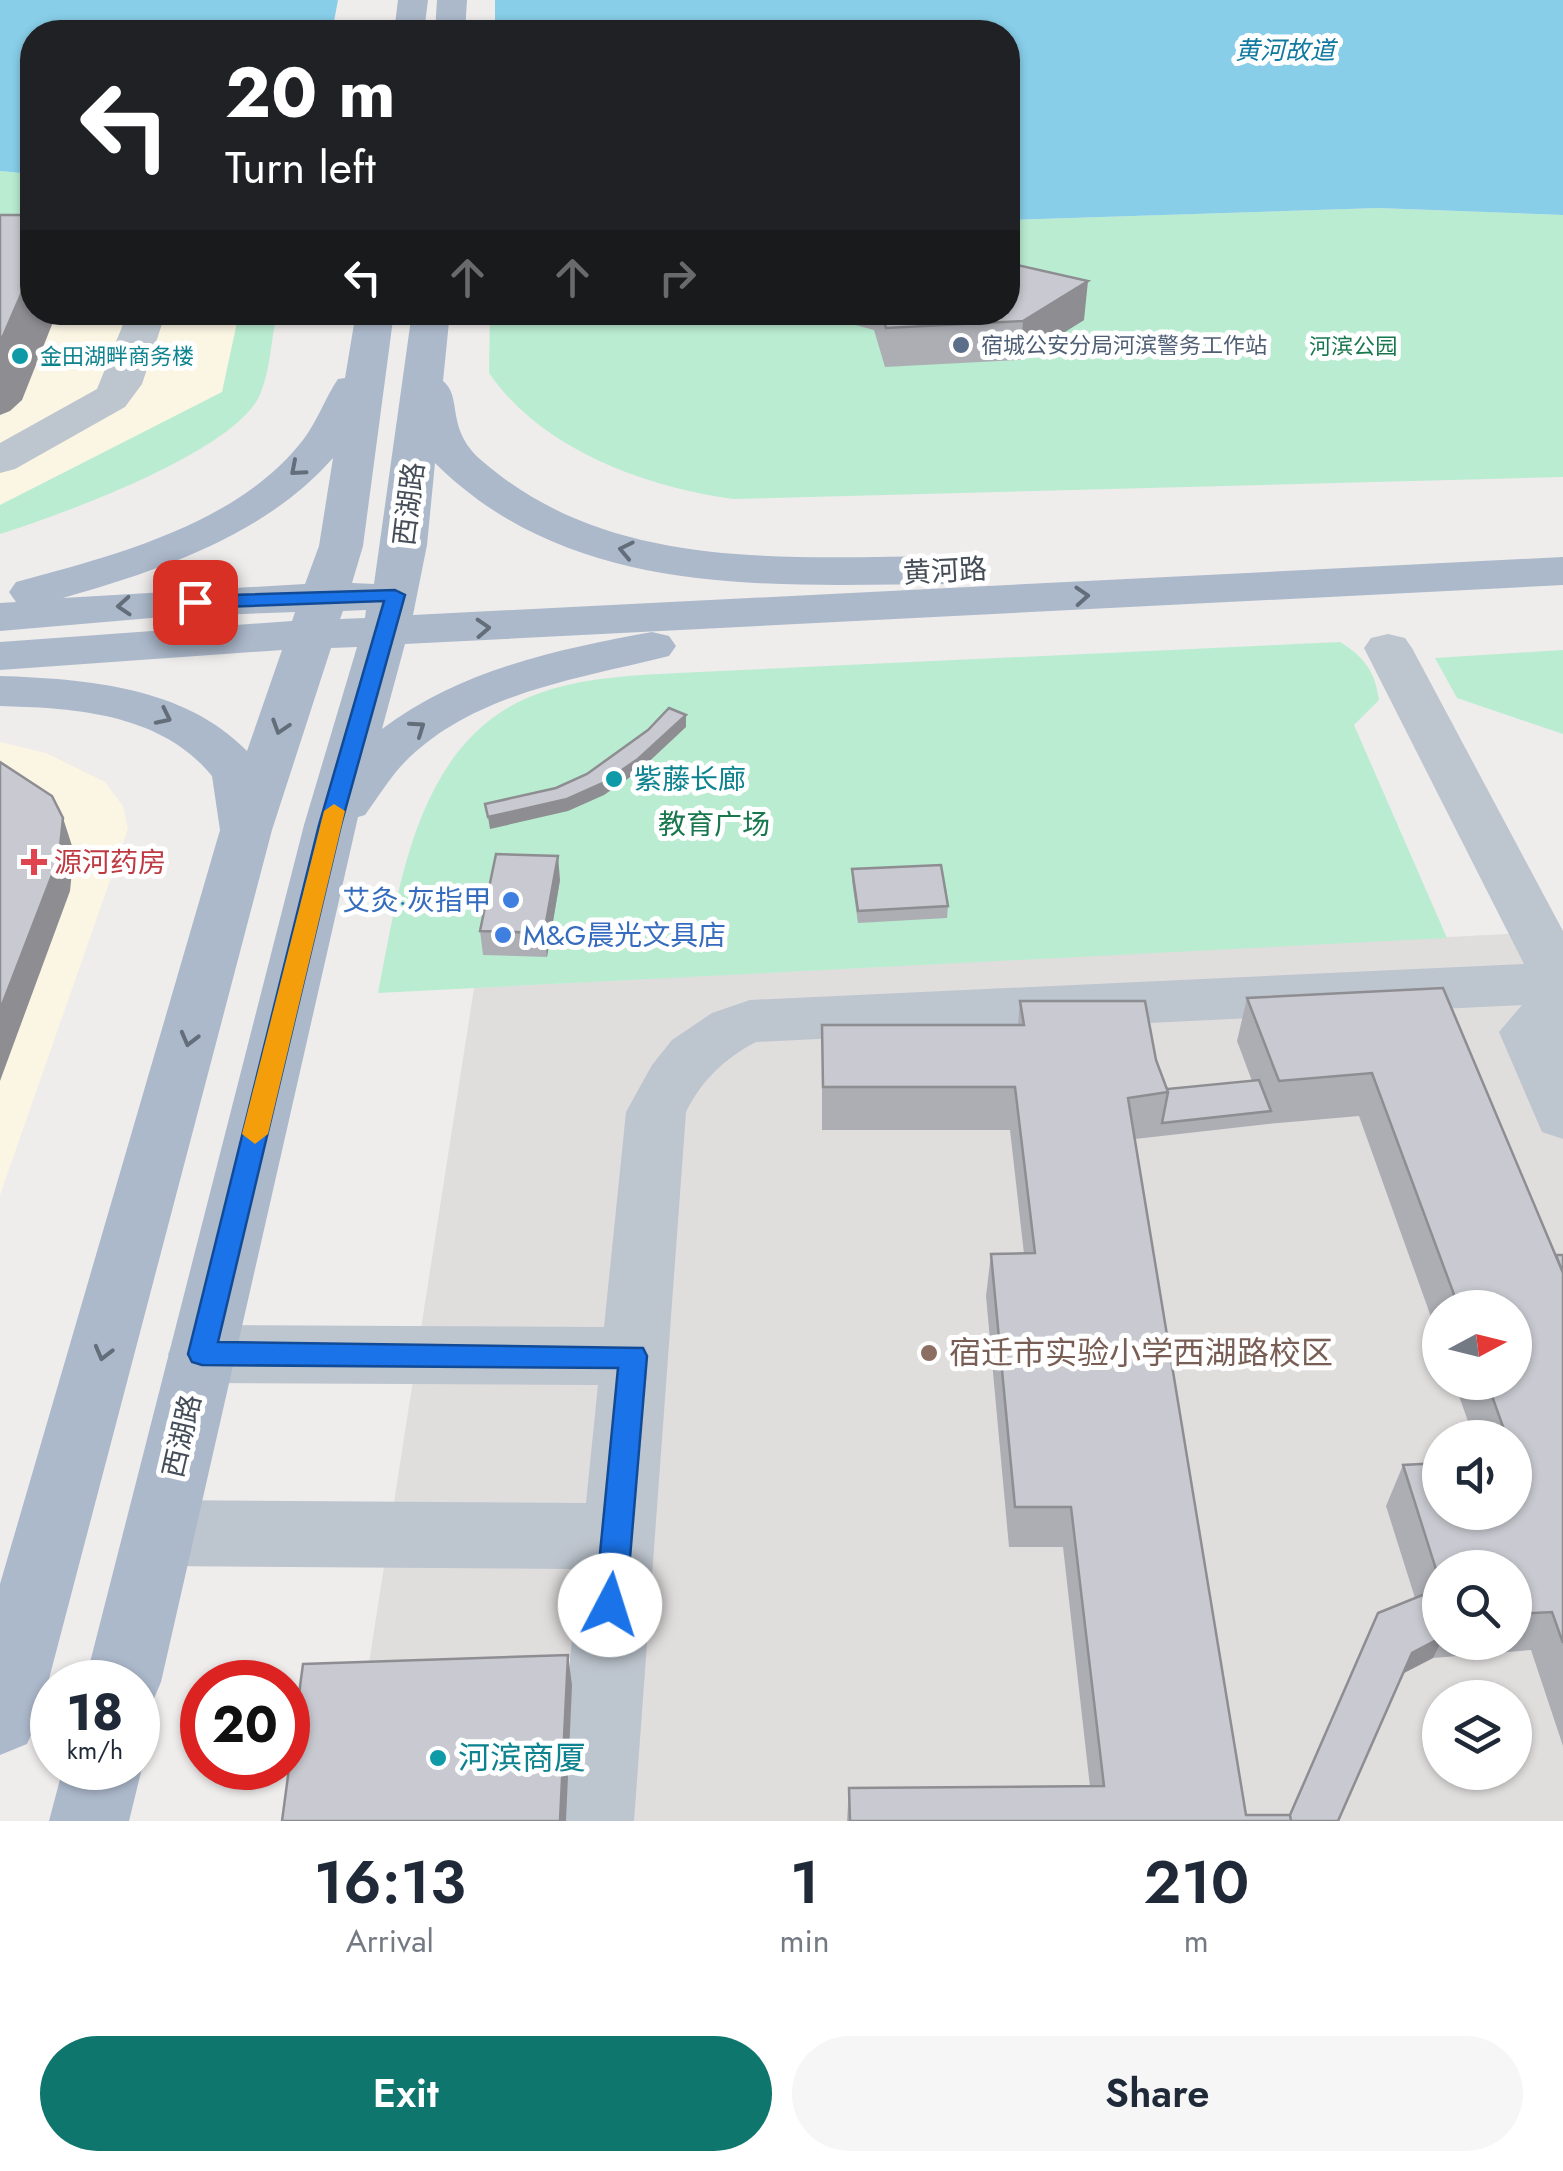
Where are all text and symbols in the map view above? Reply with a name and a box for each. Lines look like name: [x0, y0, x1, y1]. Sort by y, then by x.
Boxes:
water label: 黄河故道: [1235, 32, 1339, 68]
text: 20 m: [225, 42, 396, 143]
icon: left: [60, 60, 190, 190]
text: Turn left: [225, 135, 376, 200]
icon: left: [335, 250, 390, 305]
icon: ahead: [440, 250, 495, 305]
icon: ahead: [545, 250, 600, 305]
icon: right: [650, 250, 705, 305]
place label: 宿城公安分局河滨警务工作站: [981, 329, 1267, 361]
park label: 河滨公园: [1309, 330, 1397, 362]
marker: 宿城公安分局河滨警务工作站: [950, 334, 972, 356]
place label: 金田湖畔商务楼: [40, 340, 194, 372]
marker: 金田湖畔商务楼: [9, 345, 31, 367]
one-way arrow: [290, 458, 308, 476]
street label: 西湖路: [384, 460, 434, 548]
one-way arrow: [618, 541, 635, 562]
street label: 黄河路: [902, 548, 988, 594]
pin: [153, 560, 238, 645]
icon: arrive: [168, 575, 223, 630]
one-way arrow: [1075, 586, 1091, 607]
one-way arrow: [115, 595, 131, 617]
one-way arrow: [475, 618, 491, 639]
one-way arrow: [153, 704, 171, 724]
one-way arrow: [271, 718, 291, 735]
one-way arrow: [407, 722, 426, 740]
place label: 紫藤长廊: [634, 759, 746, 800]
marker: 紫藤长廊: [603, 768, 625, 790]
park label: 教育广场: [658, 804, 770, 845]
place label: 源河药房: [54, 842, 166, 883]
marker: 源河药房: [23, 851, 45, 873]
place label: 艾灸·灰指甲: [343, 880, 491, 921]
marker: 艾灸·灰指甲: [500, 889, 522, 911]
place label: M&G晨光文具店: [523, 915, 726, 956]
marker: M&G晨光文具店: [492, 924, 514, 946]
one-way arrow: [179, 1030, 200, 1047]
north arrow: [1422, 1290, 1532, 1400]
map controls: [1422, 1290, 1532, 1790]
place label: 宿迁市实验小学西湖路校区: [949, 1330, 1333, 1376]
marker: 宿迁市实验小学西湖路校区: [918, 1342, 940, 1364]
one-way arrow: [93, 1344, 114, 1361]
street label: 西湖路: [153, 1390, 211, 1482]
button: sound: [1422, 1420, 1532, 1530]
button: search: [1422, 1550, 1532, 1660]
position arrow: [558, 1553, 662, 1657]
speed limit sign: 20: [180, 1660, 310, 1790]
text: 18: [67, 1676, 123, 1749]
button: layers: [1422, 1680, 1532, 1790]
text: km/h: [67, 1732, 123, 1768]
place label: 河滨商厦: [458, 1735, 586, 1781]
marker: 河滨商厦: [427, 1747, 449, 1769]
text: 16:13: [314, 1839, 466, 1926]
text: 1: [790, 1839, 819, 1926]
text: 210: [1143, 1839, 1249, 1926]
text: Arrival: [346, 1918, 434, 1964]
text: min: [780, 1918, 830, 1964]
text: m: [1184, 1918, 1209, 1964]
button: Exit: [40, 2036, 772, 2151]
button: Share: [792, 2036, 1523, 2151]

